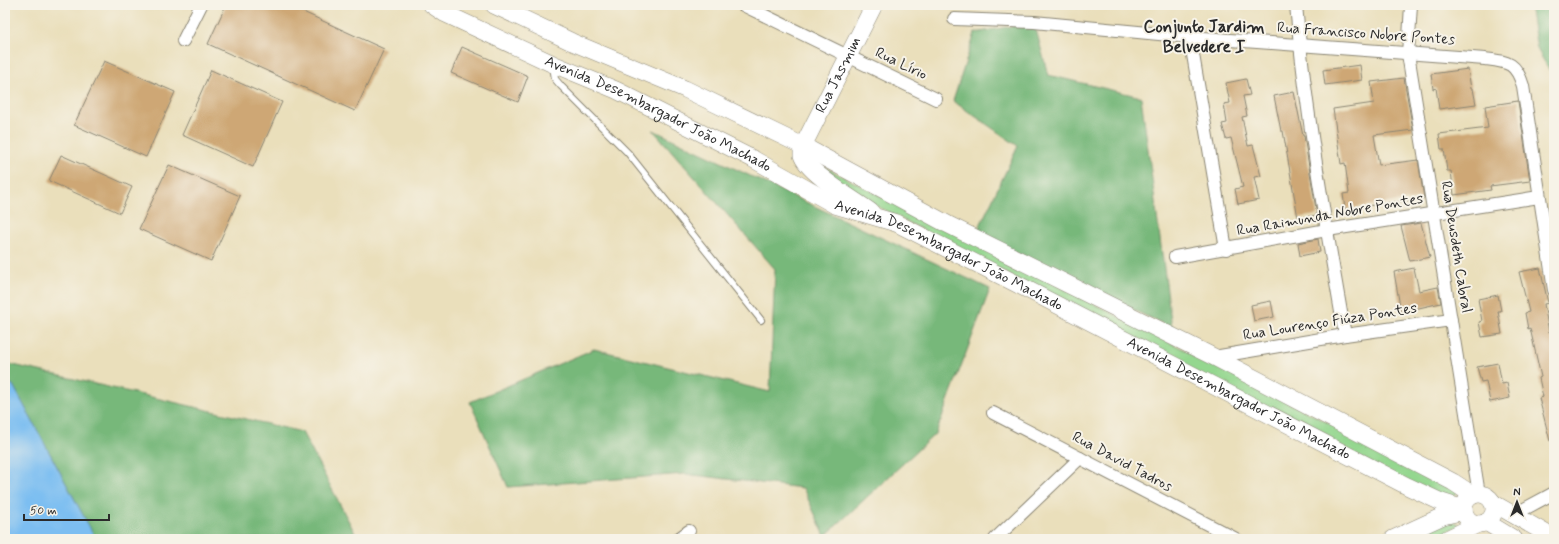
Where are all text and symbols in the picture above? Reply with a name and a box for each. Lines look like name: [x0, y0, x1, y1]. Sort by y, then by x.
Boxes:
district label: Conjunto Jardim Belvedere I: [1143, 16, 1265, 58]
street label: Rua Francisco Nobre Pontes: [1276, 18, 1456, 50]
street label: Rua Jasmim: [811, 33, 866, 117]
street label: Rua Lírio: [872, 43, 930, 85]
street label: Avenida Desembargador João Machado: [541, 51, 775, 177]
street label: Rua Deusdeth Cabral: [1436, 180, 1476, 314]
street label: Rua Raimunda Nobre Pontes: [1235, 189, 1425, 241]
street label: Avenida Desembargador João Machado: [832, 195, 1066, 316]
street label: Rua Lourenço Fiúza Pontes: [1242, 298, 1419, 346]
street label: Avenida Desembargador João Machado: [1123, 333, 1354, 465]
street label: Rua David Tadros: [1068, 427, 1176, 497]
north arrow: [1497, 482, 1537, 522]
text: N: [1513, 486, 1521, 500]
scale bar: [24, 496, 109, 522]
text: 50 m: [30, 503, 57, 519]

